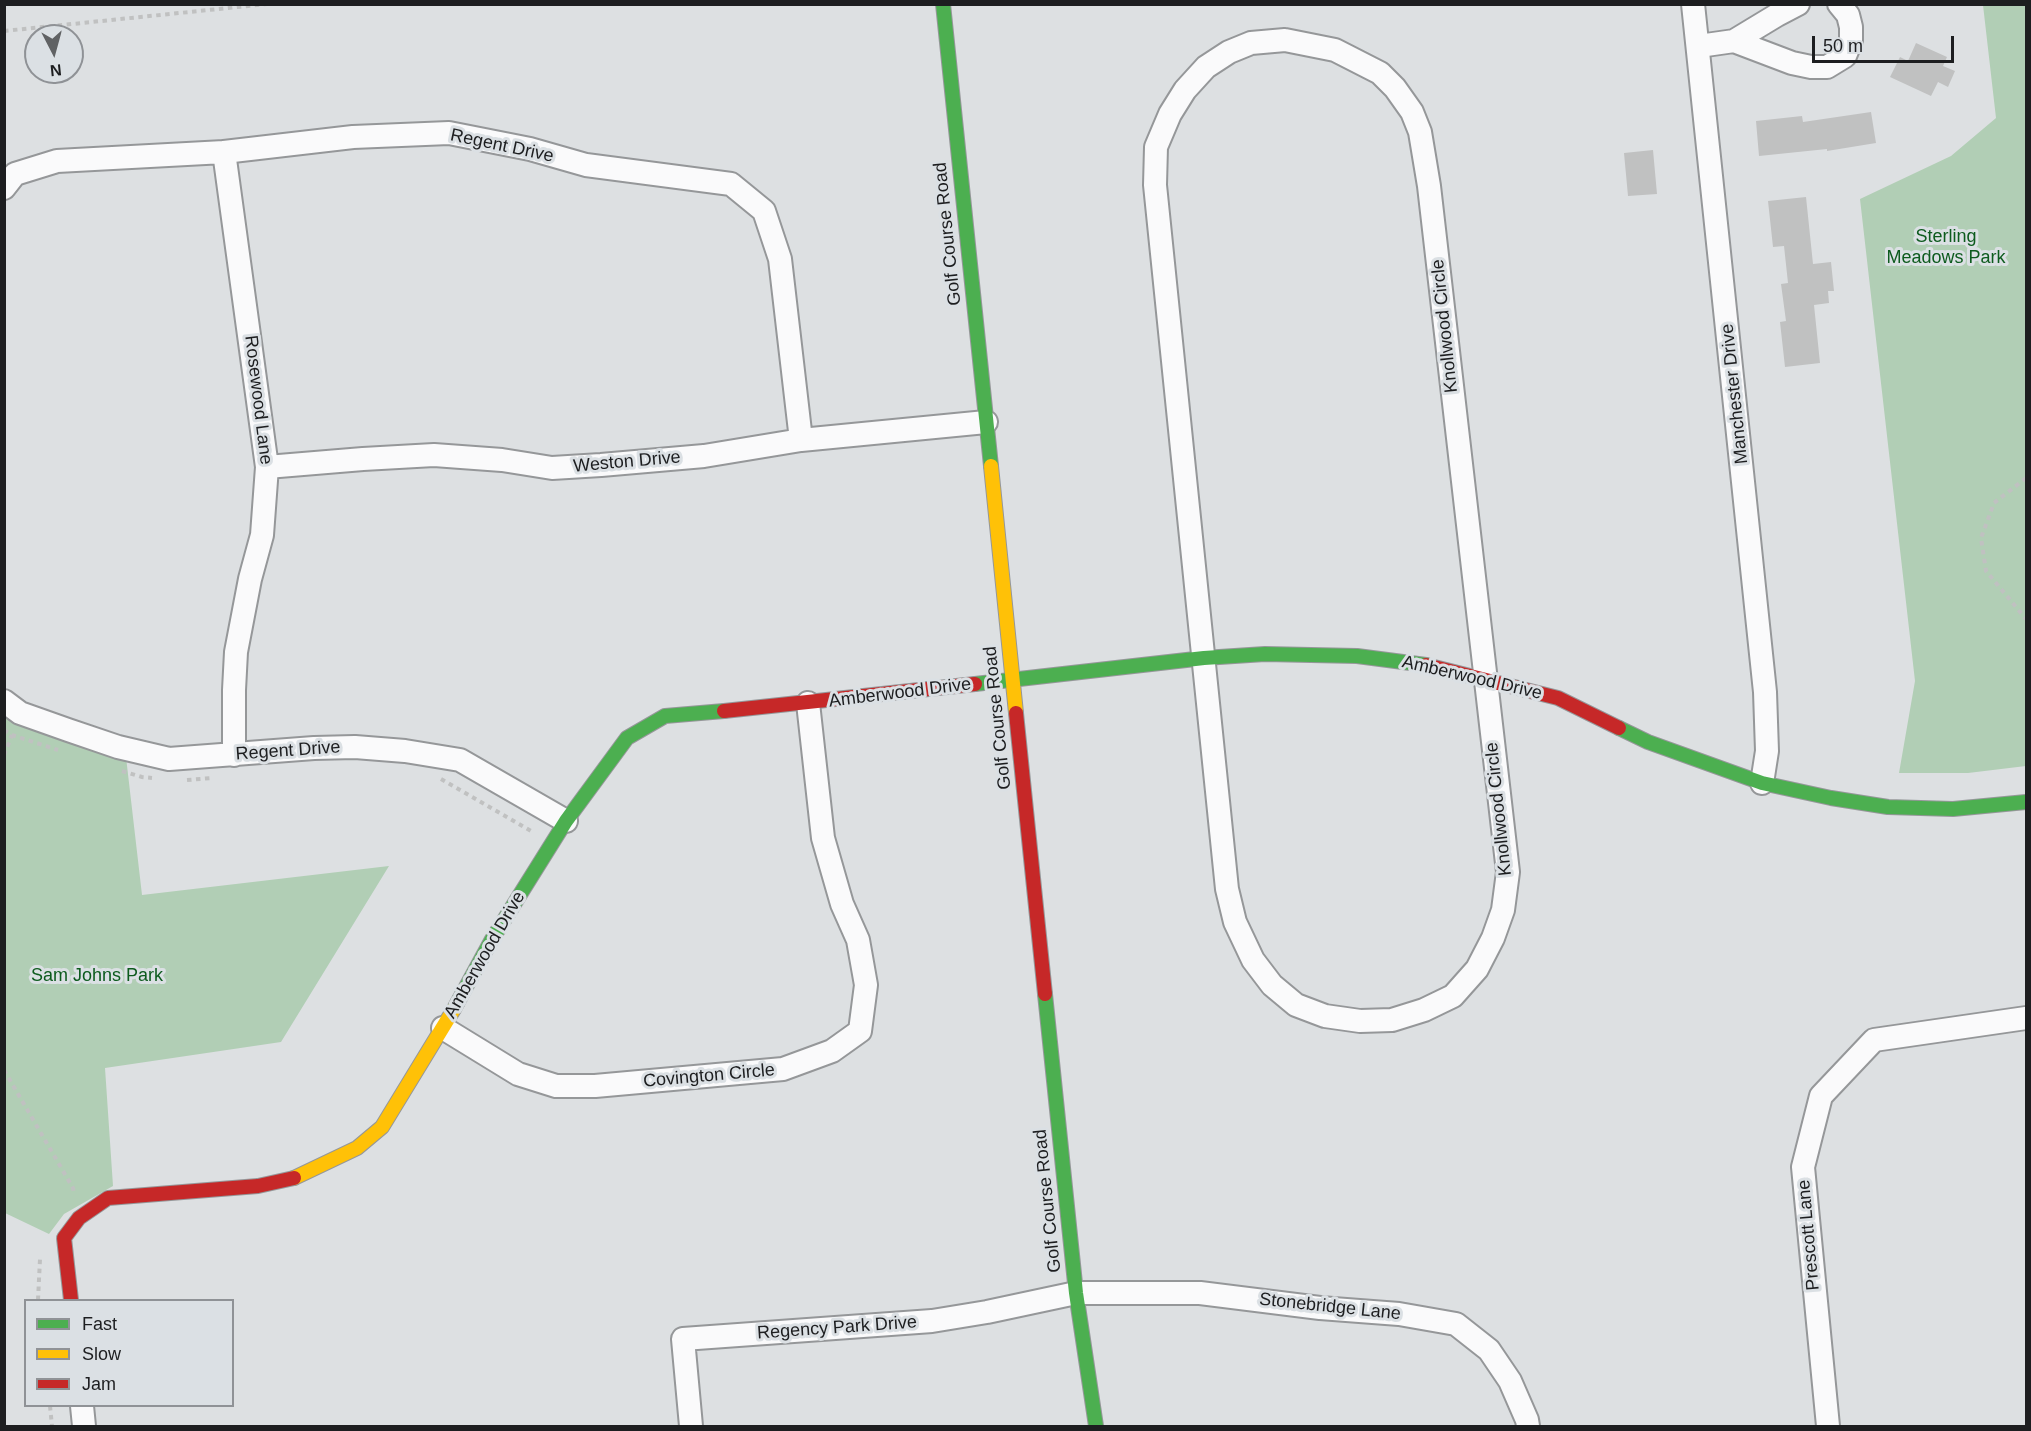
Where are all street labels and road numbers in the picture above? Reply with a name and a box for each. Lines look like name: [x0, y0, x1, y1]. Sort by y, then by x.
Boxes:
street label: Regent Drive: [448, 125, 556, 167]
street label: Golf Course Road: [930, 161, 966, 307]
street label: Knollwood Circle: [1427, 258, 1463, 394]
street label: Manchester Drive: [1717, 323, 1753, 465]
street label: Rosewood Lane: [239, 334, 277, 466]
street label: Weston Drive: [572, 447, 682, 477]
street label: Golf Course Road: [980, 645, 1016, 791]
street label: Amberwood Drive: [1400, 651, 1544, 705]
street label: Amberwood Drive: [828, 674, 972, 712]
street label: Regent Drive: [235, 737, 341, 765]
street label: Knollwood Circle: [1481, 741, 1517, 877]
street label: Amberwood Drive: [440, 888, 530, 1022]
street label: Covington Circle: [642, 1059, 776, 1093]
street label: Golf Course Road: [1030, 1128, 1066, 1274]
street label: Prescott Lane: [1793, 1179, 1825, 1291]
street label: Stonebridge Lane: [1258, 1289, 1402, 1325]
street label: Regency Park Drive: [756, 1312, 918, 1344]

